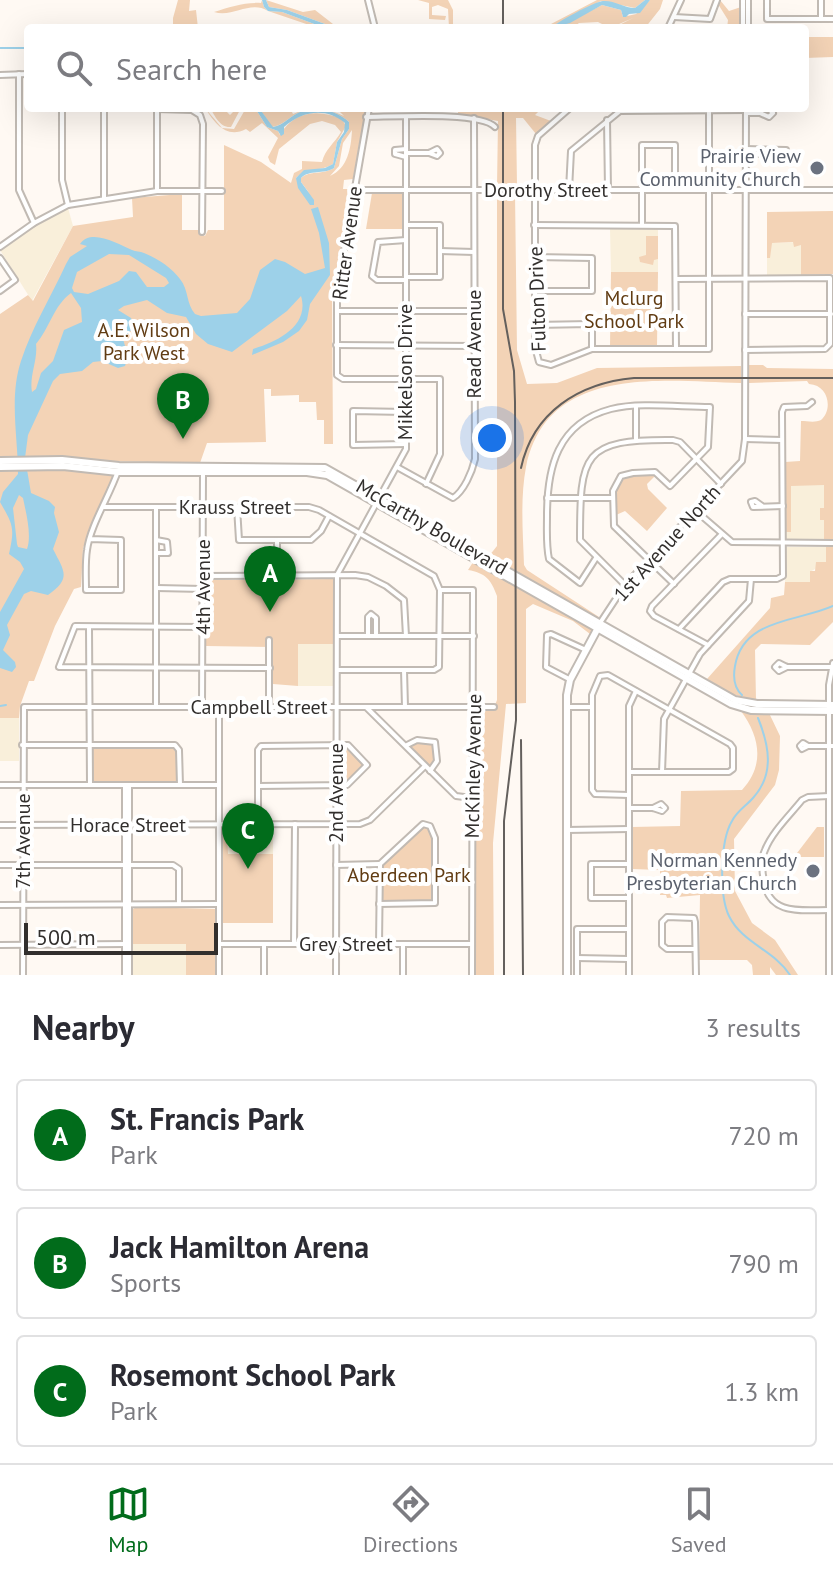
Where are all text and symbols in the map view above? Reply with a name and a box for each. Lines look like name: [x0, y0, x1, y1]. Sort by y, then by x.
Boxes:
search box: [24, 24, 809, 112]
icon: search: [52, 46, 96, 90]
text: Search here: [116, 49, 267, 88]
place label: Prairie View Community Church: [639, 143, 801, 192]
marker: Prairie View Community Church: [808, 159, 826, 177]
street label: Dorothy Street: [484, 177, 608, 203]
street label: Ritter Avenue: [326, 184, 368, 302]
street label: Fulton Drive: [522, 246, 552, 352]
park label: Mclurg School Park: [584, 285, 684, 334]
street label: Read Avenue: [461, 290, 487, 398]
street label: Mikkelson Drive: [392, 304, 418, 440]
park label: A.E. Wilson Park West: [98, 317, 190, 366]
pin: B: [157, 373, 209, 439]
your location: [472, 418, 512, 458]
street label: McCarthy Boulevard: [352, 473, 512, 581]
street label: 1st Avenue North: [608, 479, 726, 607]
street label: Krauss Street: [179, 494, 291, 520]
street label: 4th Avenue: [190, 539, 216, 635]
pin: A: [244, 546, 296, 612]
street label: McKinley Avenue: [459, 693, 487, 839]
street label: Campbell Street: [190, 694, 328, 720]
street label: 2nd Avenue: [323, 743, 349, 843]
street label: 7th Avenue: [10, 793, 36, 889]
pin: C: [222, 803, 274, 869]
street label: Horace Street: [70, 812, 186, 838]
place label: Norman Kennedy Presbyterian Church: [626, 847, 798, 896]
park label: Aberdeen Park: [347, 862, 471, 888]
marker: Norman Kennedy Presbyterian Church: [804, 862, 822, 880]
scale bar: [24, 919, 218, 955]
text: 500 m: [36, 923, 96, 951]
street label: Grey Street: [299, 931, 393, 957]
text: Nearby: [32, 1005, 134, 1049]
text: 3 results: [706, 1011, 801, 1044]
text: St. Francis Park: [110, 1099, 304, 1138]
text: A: [52, 1119, 68, 1152]
text: 720 m: [728, 1119, 799, 1152]
text: Park: [110, 1138, 158, 1171]
text: Jack Hamilton Arena: [110, 1227, 369, 1266]
text: B: [52, 1247, 68, 1280]
text: 790 m: [728, 1247, 799, 1280]
text: Sports: [110, 1266, 181, 1299]
text: Rosemont School Park: [110, 1355, 396, 1394]
text: C: [53, 1375, 67, 1408]
text: 1.3 km: [725, 1375, 799, 1408]
text: Park: [110, 1394, 158, 1427]
tab: Map: [106, 1482, 150, 1558]
tab: Directions: [363, 1482, 458, 1558]
tab: Saved: [671, 1482, 727, 1558]

